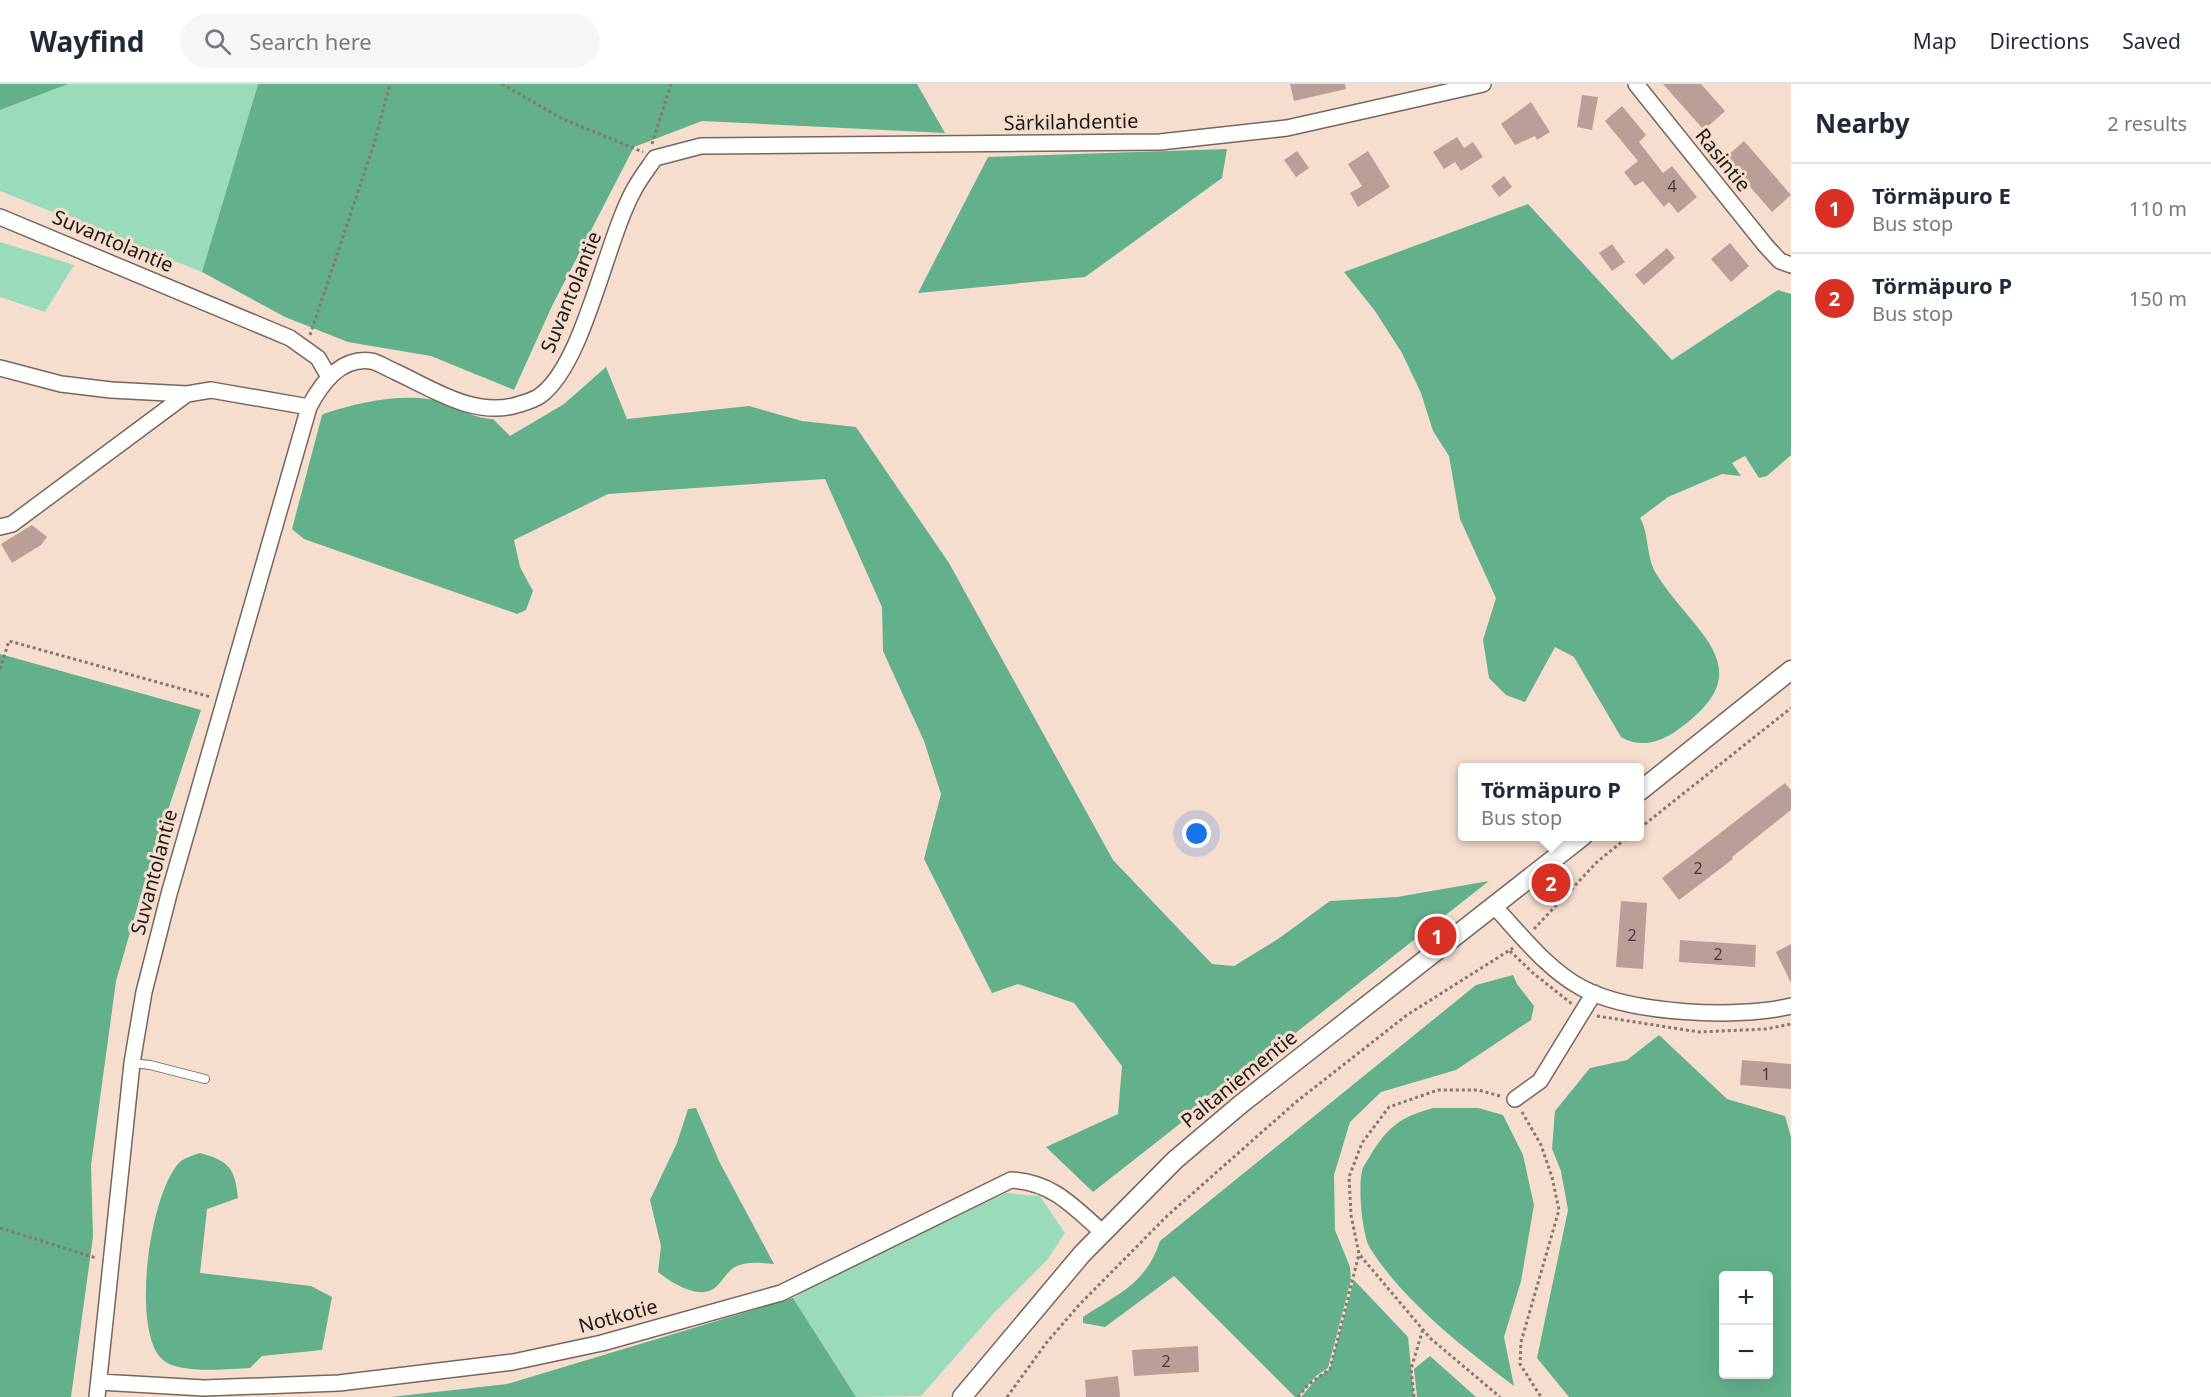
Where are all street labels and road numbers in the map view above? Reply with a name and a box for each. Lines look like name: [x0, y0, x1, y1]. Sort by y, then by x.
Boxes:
street label: Särkilahdentie: [1003, 107, 1139, 136]
street label: Rasintie: [1689, 122, 1757, 197]
street label: Suvantolantie: [49, 203, 178, 278]
street label: Suvantolantie: [534, 227, 607, 357]
street label: Suvantolantie: [124, 806, 183, 938]
street label: Paltaniementie: [1175, 1024, 1302, 1134]
street label: Notkotie: [575, 1292, 660, 1339]

